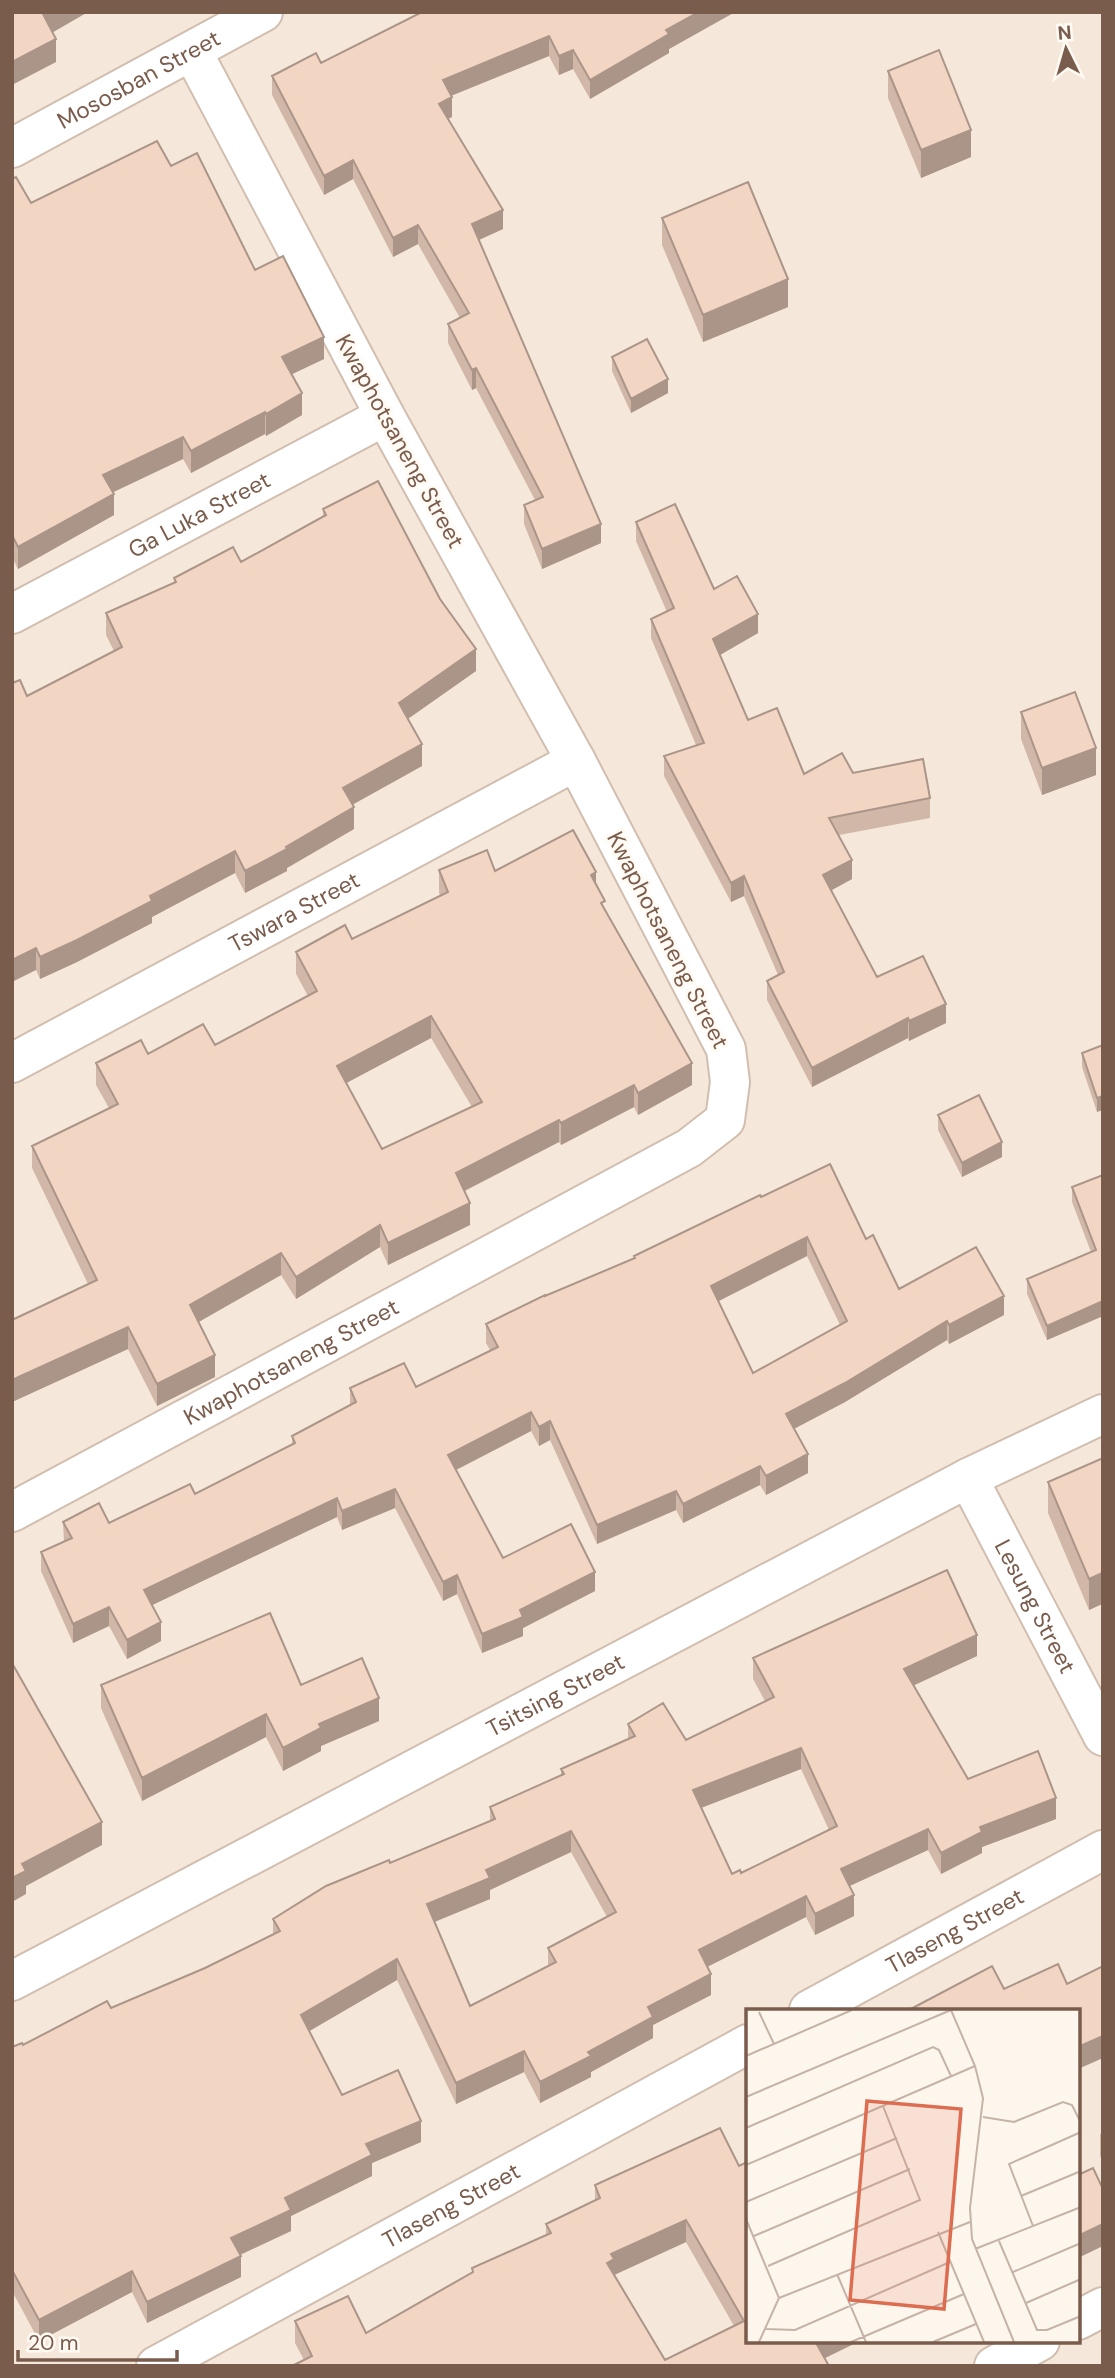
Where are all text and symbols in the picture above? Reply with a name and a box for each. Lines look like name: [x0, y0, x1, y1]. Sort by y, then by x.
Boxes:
north arrow: [1031, 14, 1101, 84]
text: N: [1057, 20, 1073, 46]
street label: Mososban Street: [52, 23, 225, 136]
street label: Kwaphotsaneng Street: [329, 329, 471, 553]
street label: Ga Luka Street: [123, 465, 276, 565]
street label: Kwaphotsaneng Street: [600, 826, 736, 1054]
street label: Tswara Street: [223, 865, 365, 959]
street label: Kwaphotsaneng Street: [178, 1292, 404, 1432]
street label: Lesung Street: [988, 1534, 1083, 1678]
street label: Tsitsing Street: [481, 1646, 630, 1744]
street label: Tlaseng Street: [881, 1881, 1029, 1980]
inset map: [746, 2009, 1080, 2343]
street label: Tlaseng Street: [377, 2156, 525, 2255]
scale bar: [18, 2318, 177, 2362]
text: 20 m: [28, 2329, 79, 2357]

